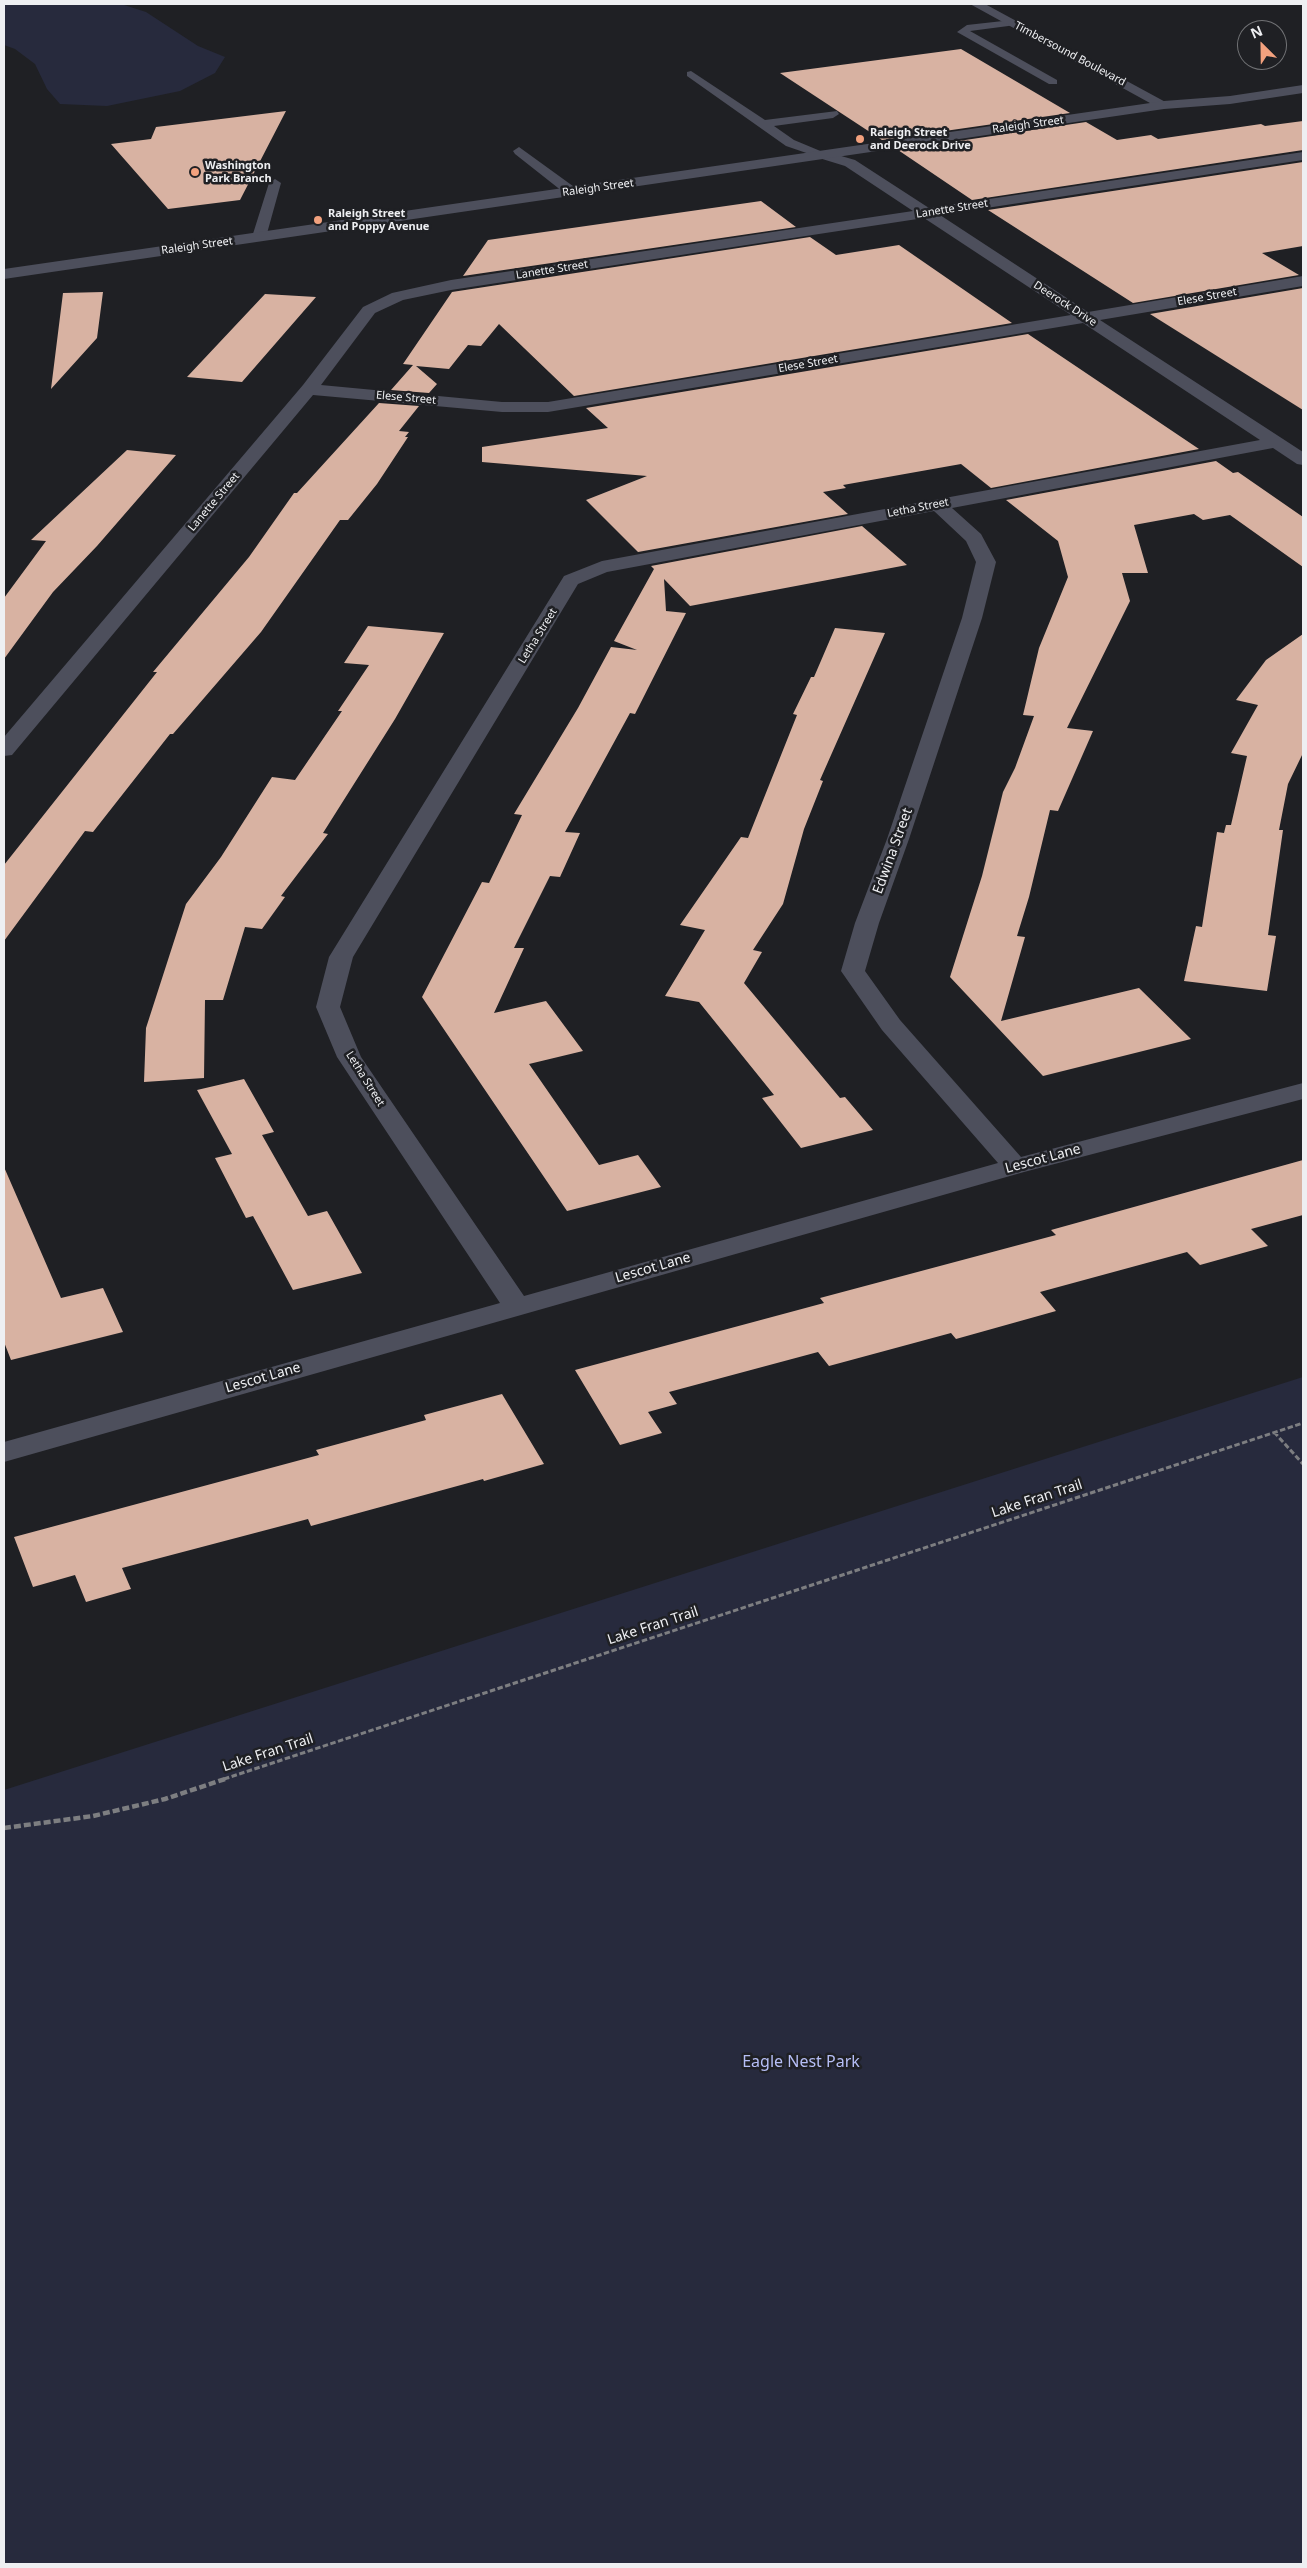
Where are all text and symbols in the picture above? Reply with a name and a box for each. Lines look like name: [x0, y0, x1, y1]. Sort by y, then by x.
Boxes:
street label: Timbersound Boulevard: [1012, 19, 1128, 89]
north arrow: [1237, 20, 1287, 70]
text: N: [1247, 21, 1265, 43]
street label: Raleigh Street: [991, 113, 1065, 137]
place label: Raleigh Street and Deerock Drive: [870, 126, 971, 152]
marker: Raleigh Street and Deerock Drive: [854, 133, 866, 145]
place label: Washington Park Branch: [205, 159, 272, 185]
marker: Washington Park Branch: [189, 166, 201, 178]
street label: Raleigh Street: [561, 176, 635, 200]
street label: Lanette Street: [915, 197, 989, 221]
place label: Raleigh Street and Poppy Avenue: [328, 207, 429, 233]
marker: Raleigh Street and Poppy Avenue: [312, 214, 324, 226]
street label: Raleigh Street: [160, 234, 234, 258]
street label: Lanette Street: [515, 258, 589, 282]
street label: Deerock Drive: [1031, 279, 1099, 329]
street label: Elese Street: [1176, 285, 1238, 309]
street label: Elese Street: [777, 352, 839, 376]
street label: Elese Street: [375, 389, 437, 407]
street label: Lanette Street: [186, 470, 242, 534]
street label: Letha Street: [886, 496, 950, 520]
street label: Letha Street: [516, 606, 560, 666]
street label: Edwina Street: [870, 806, 916, 896]
street label: Letha Street: [343, 1049, 387, 1109]
street label: Lescot Lane: [1003, 1141, 1083, 1177]
street label: Lescot Lane: [613, 1249, 693, 1287]
street label: Lescot Lane: [223, 1359, 303, 1397]
street label: Lake Fran Trail: [989, 1476, 1085, 1522]
street label: Lake Fran Trail: [605, 1603, 701, 1649]
street label: Lake Fran Trail: [220, 1730, 316, 1776]
park label: Eagle Nest Park: [742, 2052, 860, 2072]

